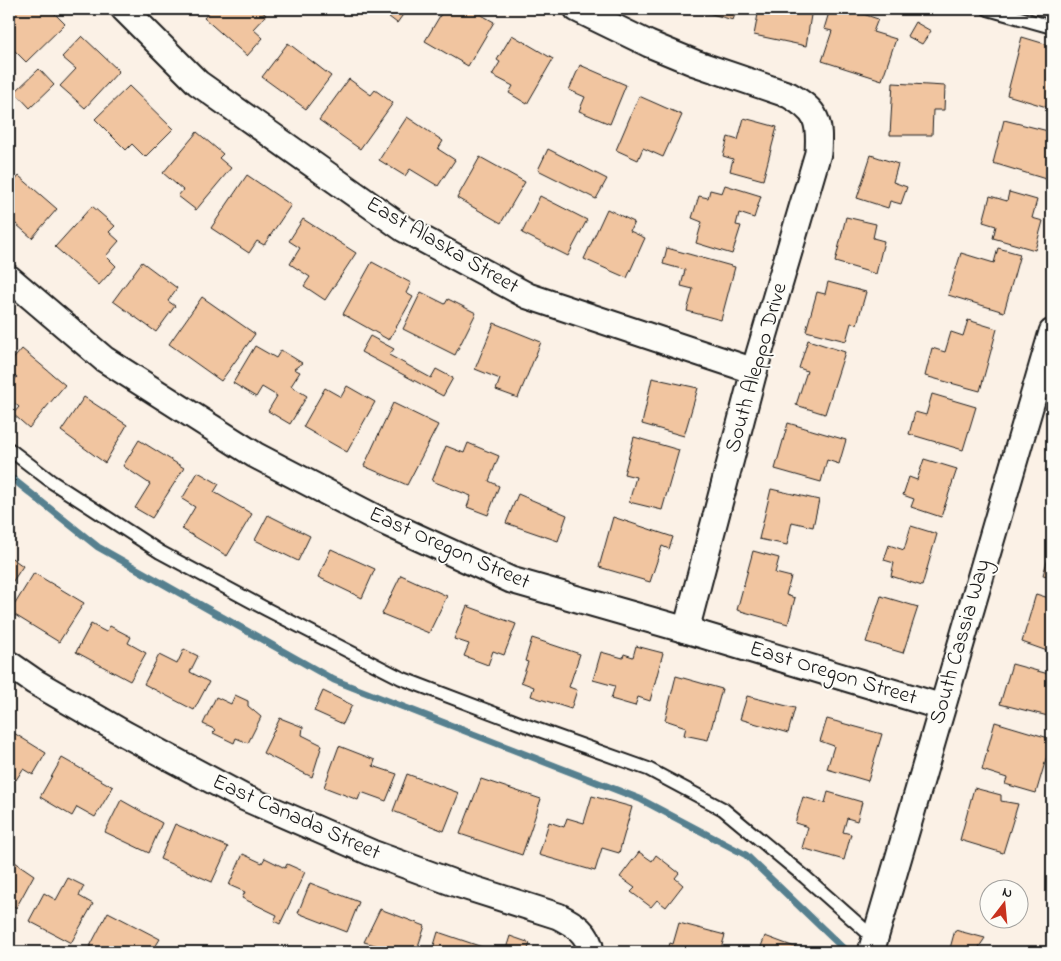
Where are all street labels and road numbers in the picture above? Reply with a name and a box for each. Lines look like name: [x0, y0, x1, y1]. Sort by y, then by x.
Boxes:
street label: East Alaska Street: [359, 189, 525, 303]
street label: South Aleppo Drive: [717, 279, 797, 457]
street label: East Oregon Street: [363, 499, 535, 600]
street label: South Cassia Way: [922, 556, 1001, 729]
street label: East Oregon Street: [745, 633, 921, 716]
street label: East Canada Street: [207, 767, 386, 870]

